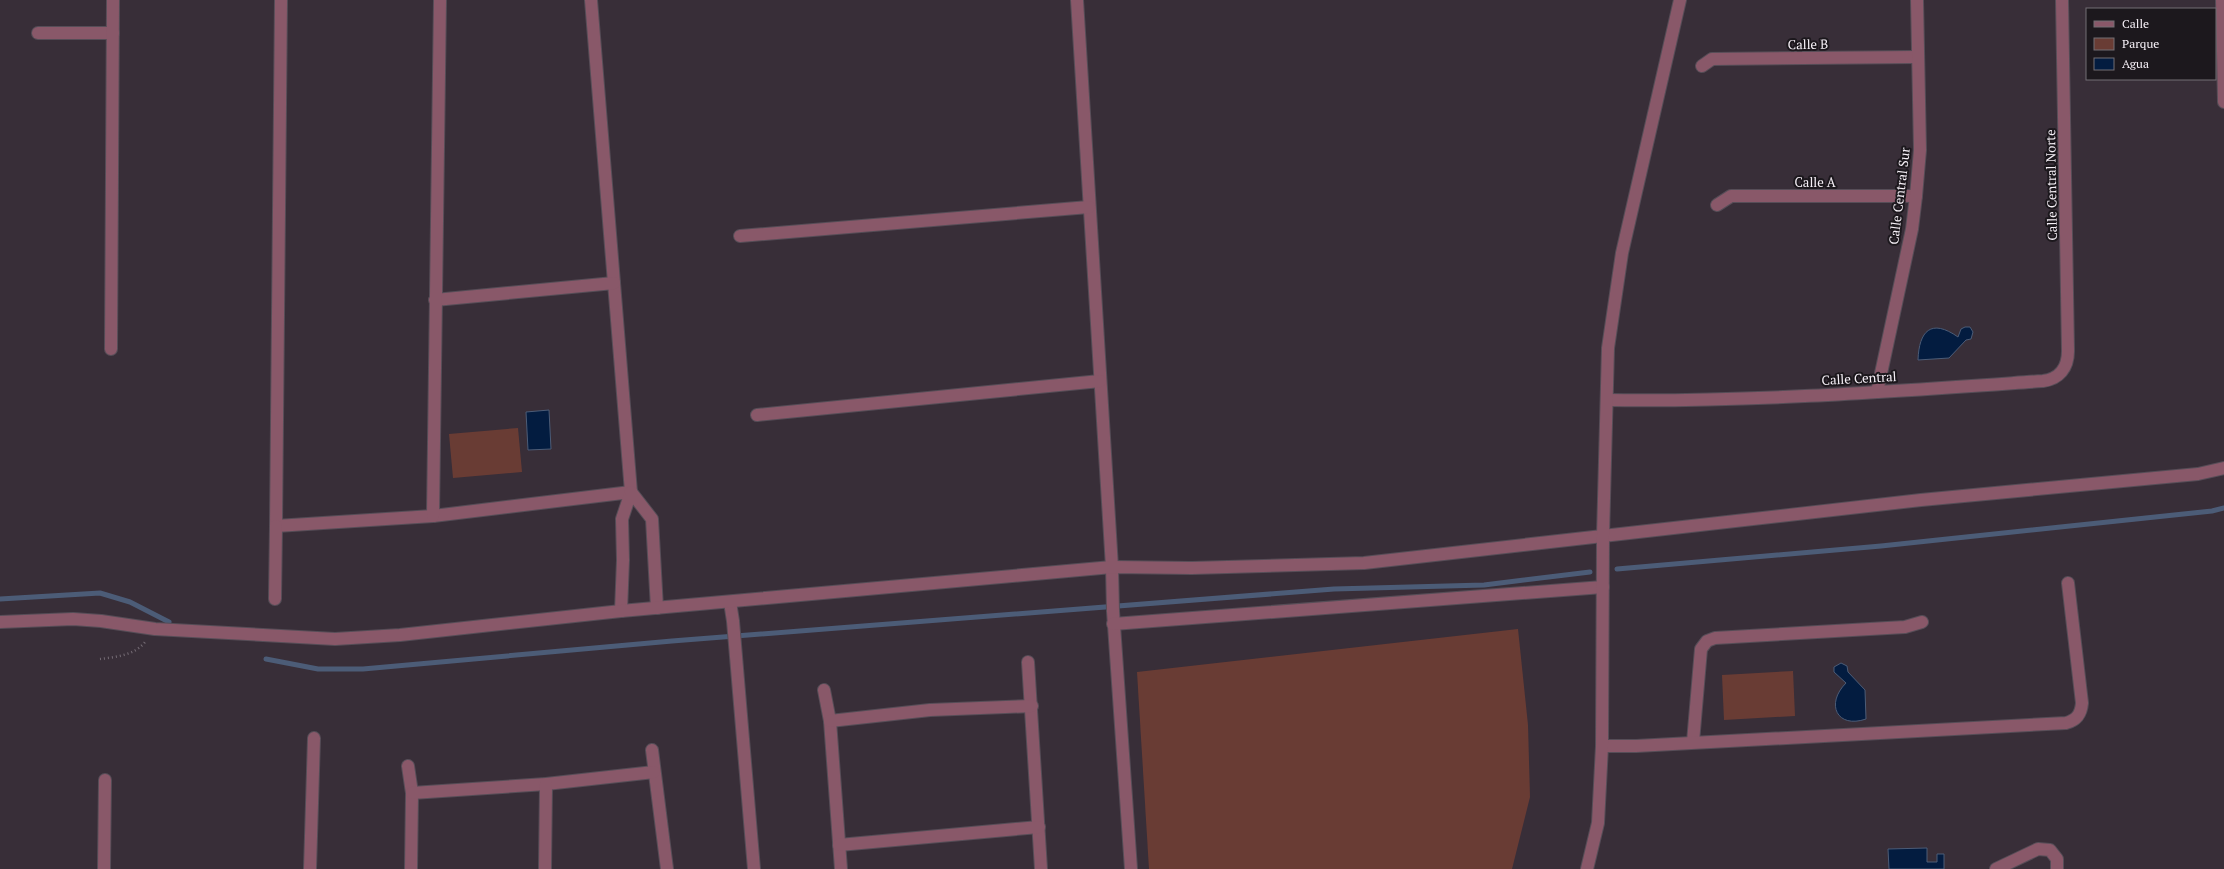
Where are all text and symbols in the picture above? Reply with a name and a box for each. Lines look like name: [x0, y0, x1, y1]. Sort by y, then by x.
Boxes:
legend: [2086, 8, 2216, 80]
text: Calle: [2122, 16, 2149, 31]
street label: Calle B: [1788, 35, 1828, 53]
text: Parque: [2122, 36, 2159, 51]
text: Agua: [2122, 56, 2149, 71]
street label: Calle Central Norte: [2041, 129, 2061, 241]
street label: Calle Central Sur: [1884, 146, 1914, 246]
street label: Calle A: [1794, 173, 1836, 191]
street label: Calle Central: [1821, 367, 1897, 389]

